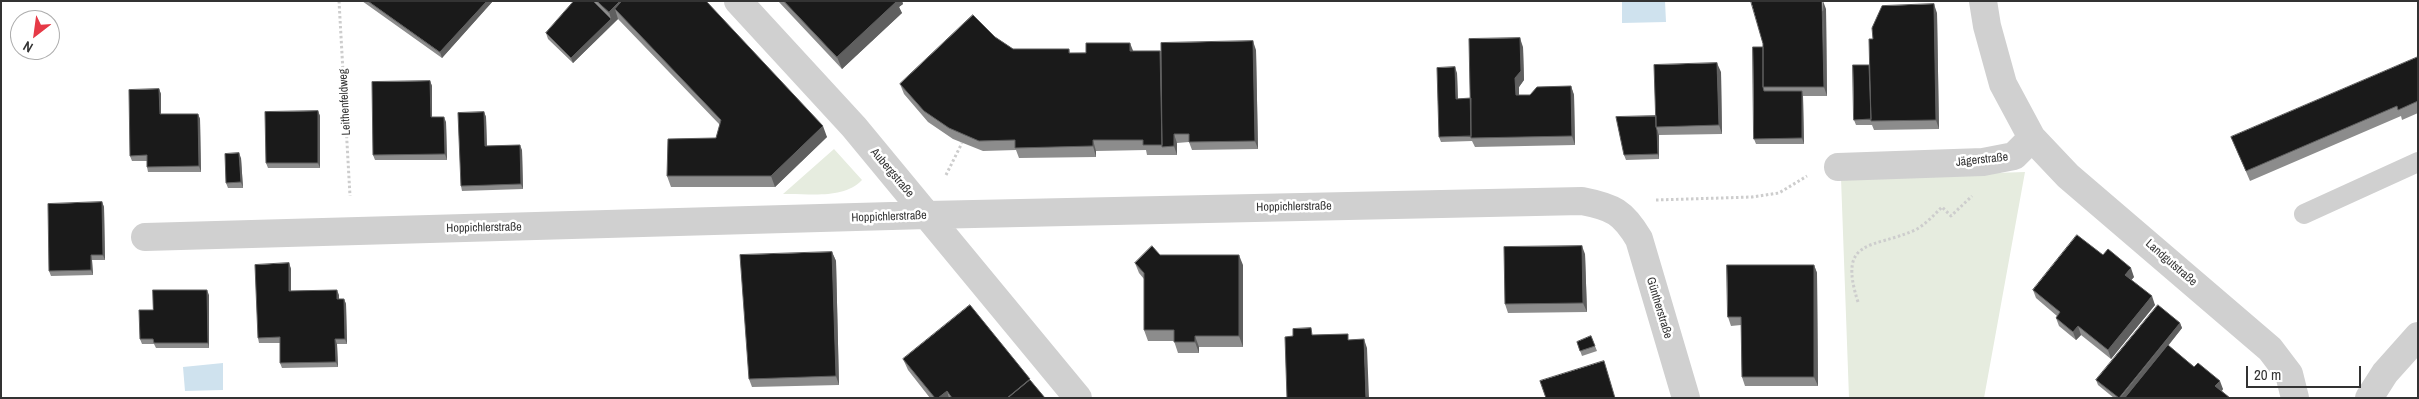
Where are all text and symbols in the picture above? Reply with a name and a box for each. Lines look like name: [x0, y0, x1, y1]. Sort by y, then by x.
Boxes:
north arrow: [10, 10, 60, 60]
text: N: [20, 37, 36, 57]
street label: Leithenfeldweg: [336, 68, 354, 136]
street label: Aubergstraße: [867, 146, 917, 200]
street label: Jägerstraße: [1955, 150, 2009, 170]
street label: Hoppichlerstraße: [1256, 199, 1332, 215]
street label: Hoppichlerstraße: [851, 208, 927, 226]
street label: Hoppichlerstraße: [446, 220, 522, 236]
street label: Landgutstraße: [2142, 237, 2200, 289]
street label: Güntherstraße: [1643, 276, 1675, 340]
scale bar: [2249, 356, 2364, 388]
text: 20 m: [2254, 364, 2281, 385]

